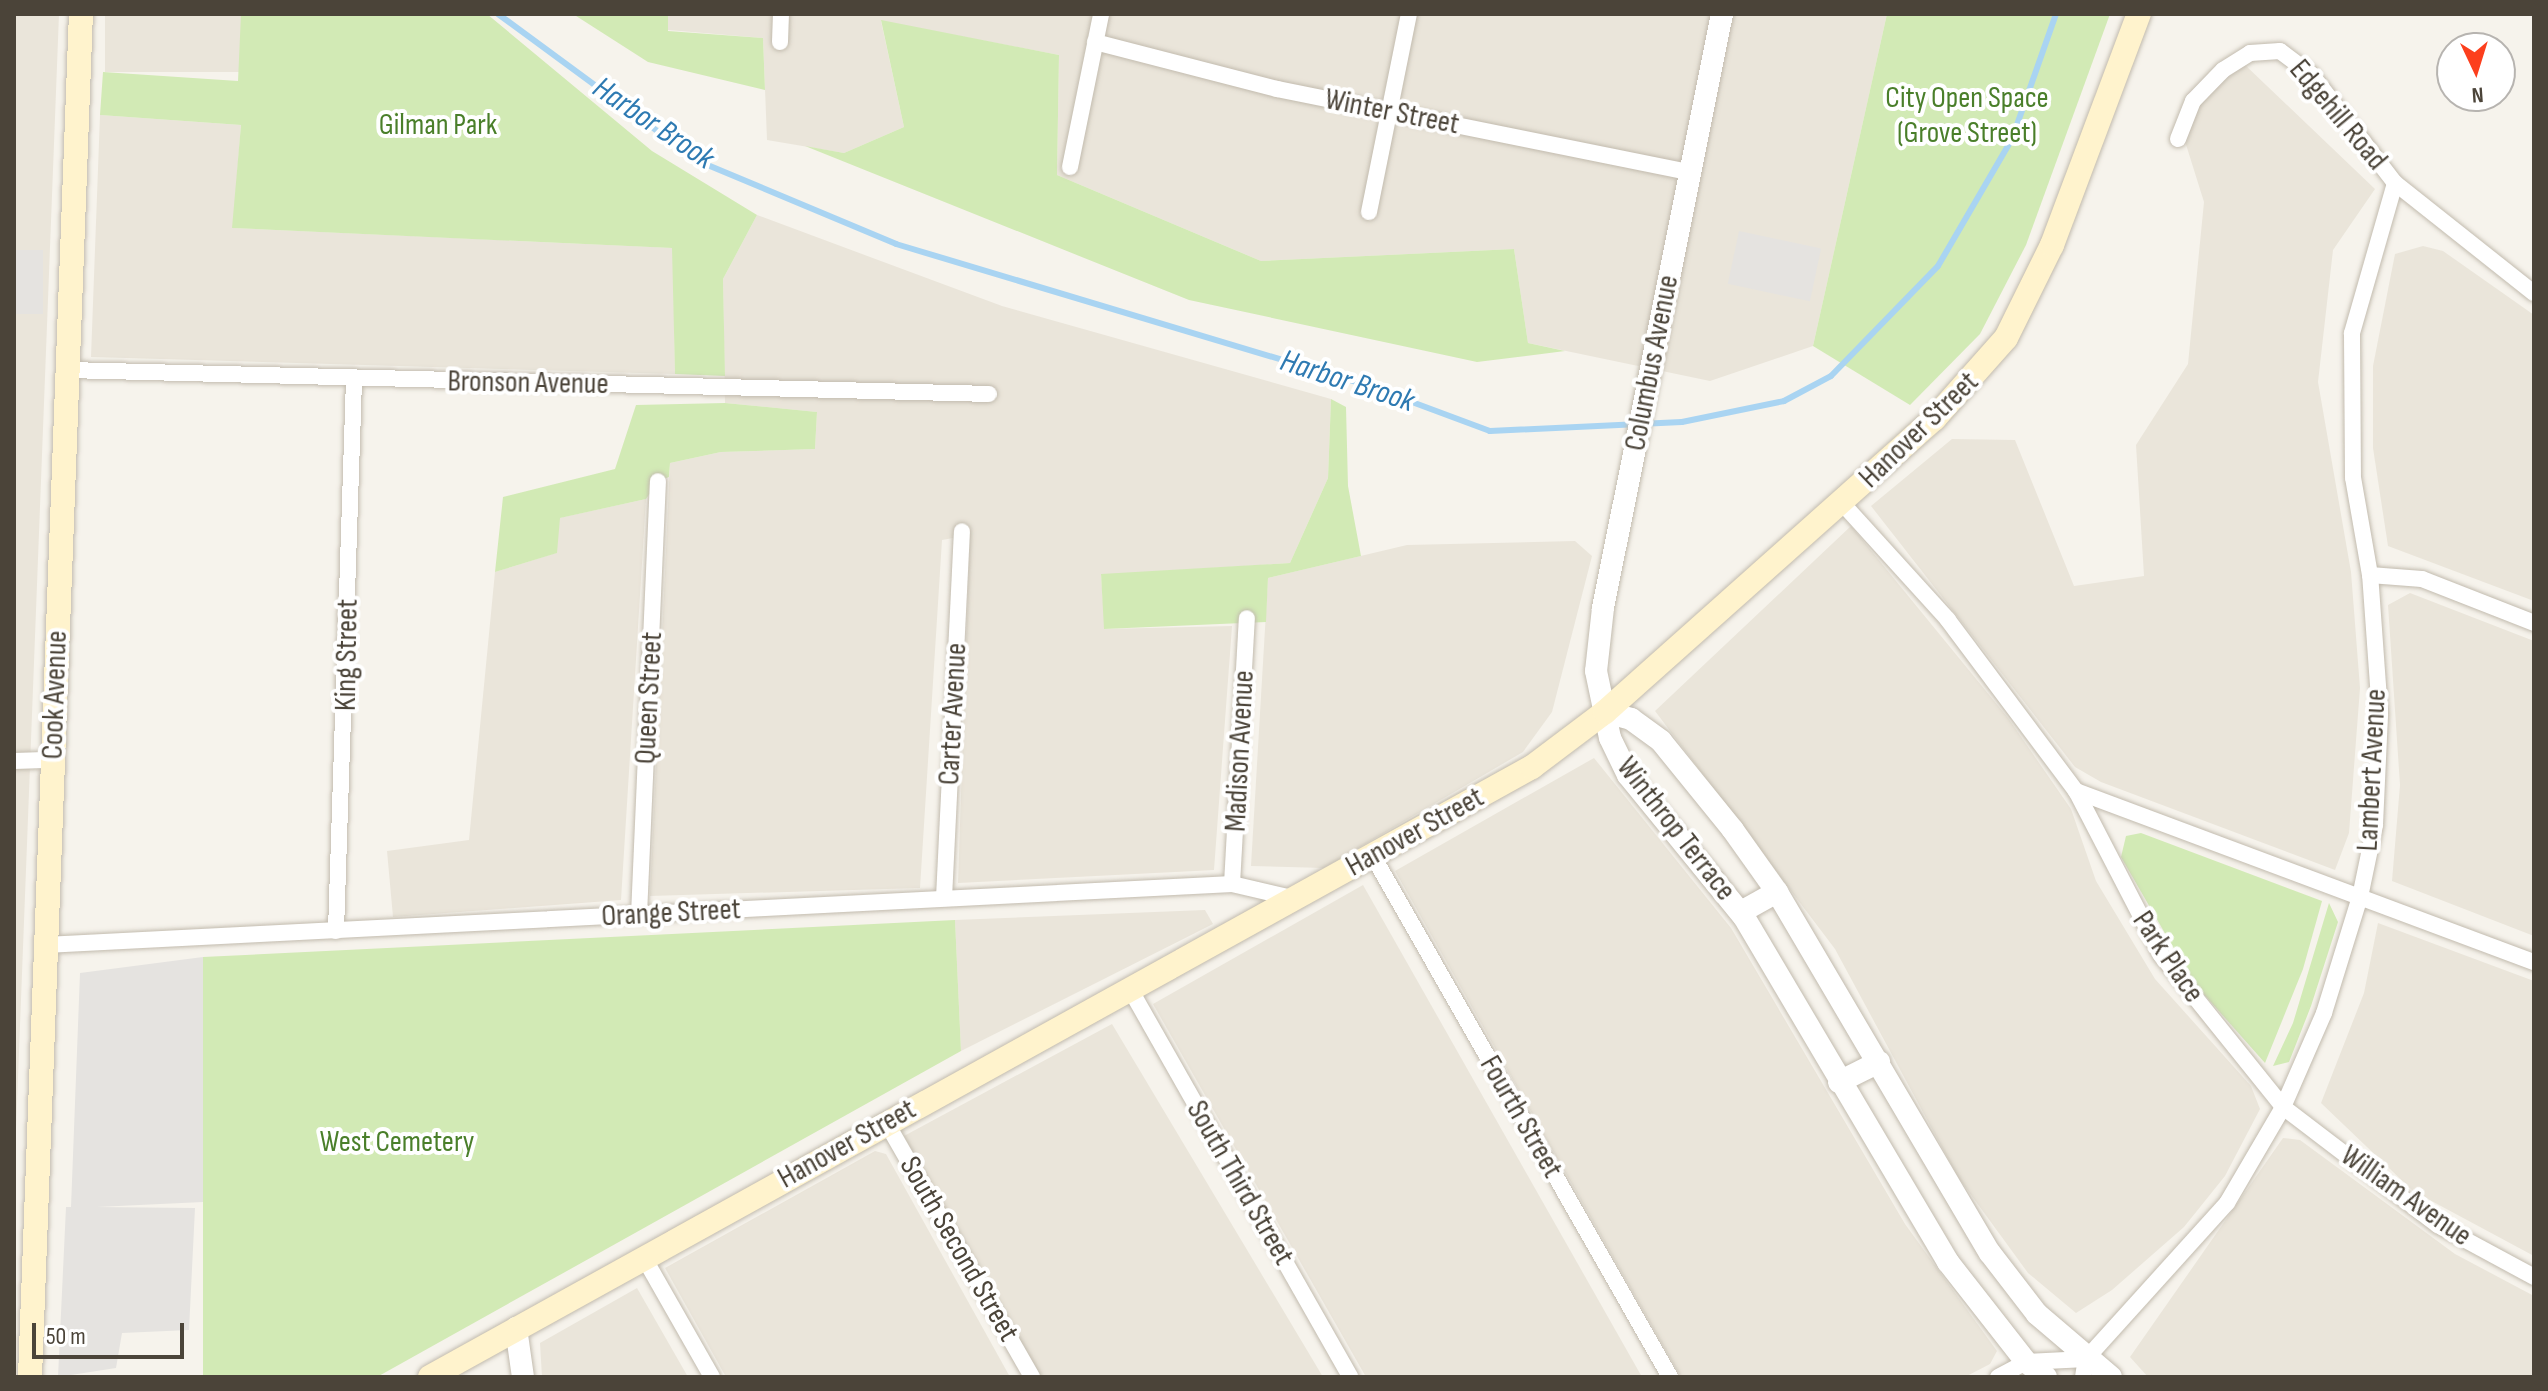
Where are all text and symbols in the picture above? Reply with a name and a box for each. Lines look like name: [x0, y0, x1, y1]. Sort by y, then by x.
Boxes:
north arrow: [2436, 32, 2516, 112]
street label: Edgehill Road: [2281, 53, 2395, 177]
water label: Harbor Brook: [585, 69, 721, 179]
park label: City Open Space (Grove Street): [1885, 80, 2049, 150]
street label: Winter Street: [1322, 81, 1462, 143]
text: N: [2471, 81, 2484, 108]
park label: Gilman Park: [379, 107, 497, 143]
street label: Columbus Avenue: [1617, 272, 1687, 454]
water label: Harbor Brook: [1275, 342, 1419, 422]
street label: Bronson Avenue: [447, 364, 609, 402]
street label: Hanover Street: [1852, 364, 1986, 496]
street label: King Street: [328, 599, 366, 711]
street label: Cook Avenue: [35, 630, 75, 760]
street label: Queen Street: [628, 631, 670, 765]
street label: Carter Avenue: [931, 642, 975, 786]
street label: Madison Avenue: [1218, 669, 1262, 833]
street label: Lambert Avenue: [2350, 688, 2394, 852]
street label: Winthrop Terrace: [1609, 750, 1743, 908]
street label: Hanover Street: [1340, 779, 1490, 885]
street label: Orange Street: [601, 891, 741, 935]
street label: Park Place: [2124, 904, 2212, 1010]
street label: Fourth Street: [1472, 1050, 1570, 1184]
street label: Hanover Street: [772, 1091, 922, 1197]
street label: South Third Street: [1179, 1094, 1301, 1272]
park label: West Cemetery: [320, 1124, 474, 1160]
street label: William Avenue: [2334, 1138, 2478, 1254]
street label: South Second Street: [892, 1150, 1026, 1348]
scale bar: [36, 1307, 188, 1357]
text: 50 m: [46, 1322, 86, 1351]

